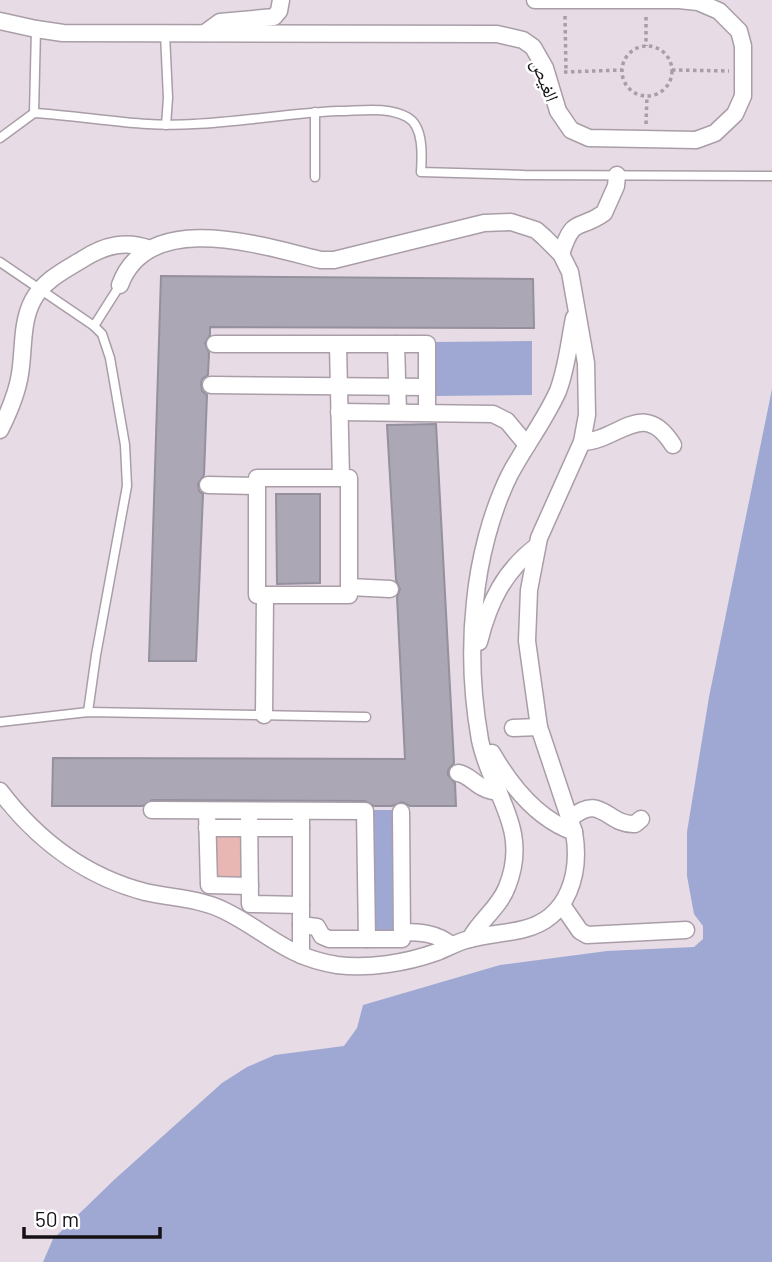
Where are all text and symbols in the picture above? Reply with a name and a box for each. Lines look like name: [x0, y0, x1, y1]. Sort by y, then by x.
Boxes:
street label: الغيص: [526, 55, 565, 105]
scale bar: [24, 1196, 161, 1240]
text: 50 m: [35, 1206, 79, 1231]

